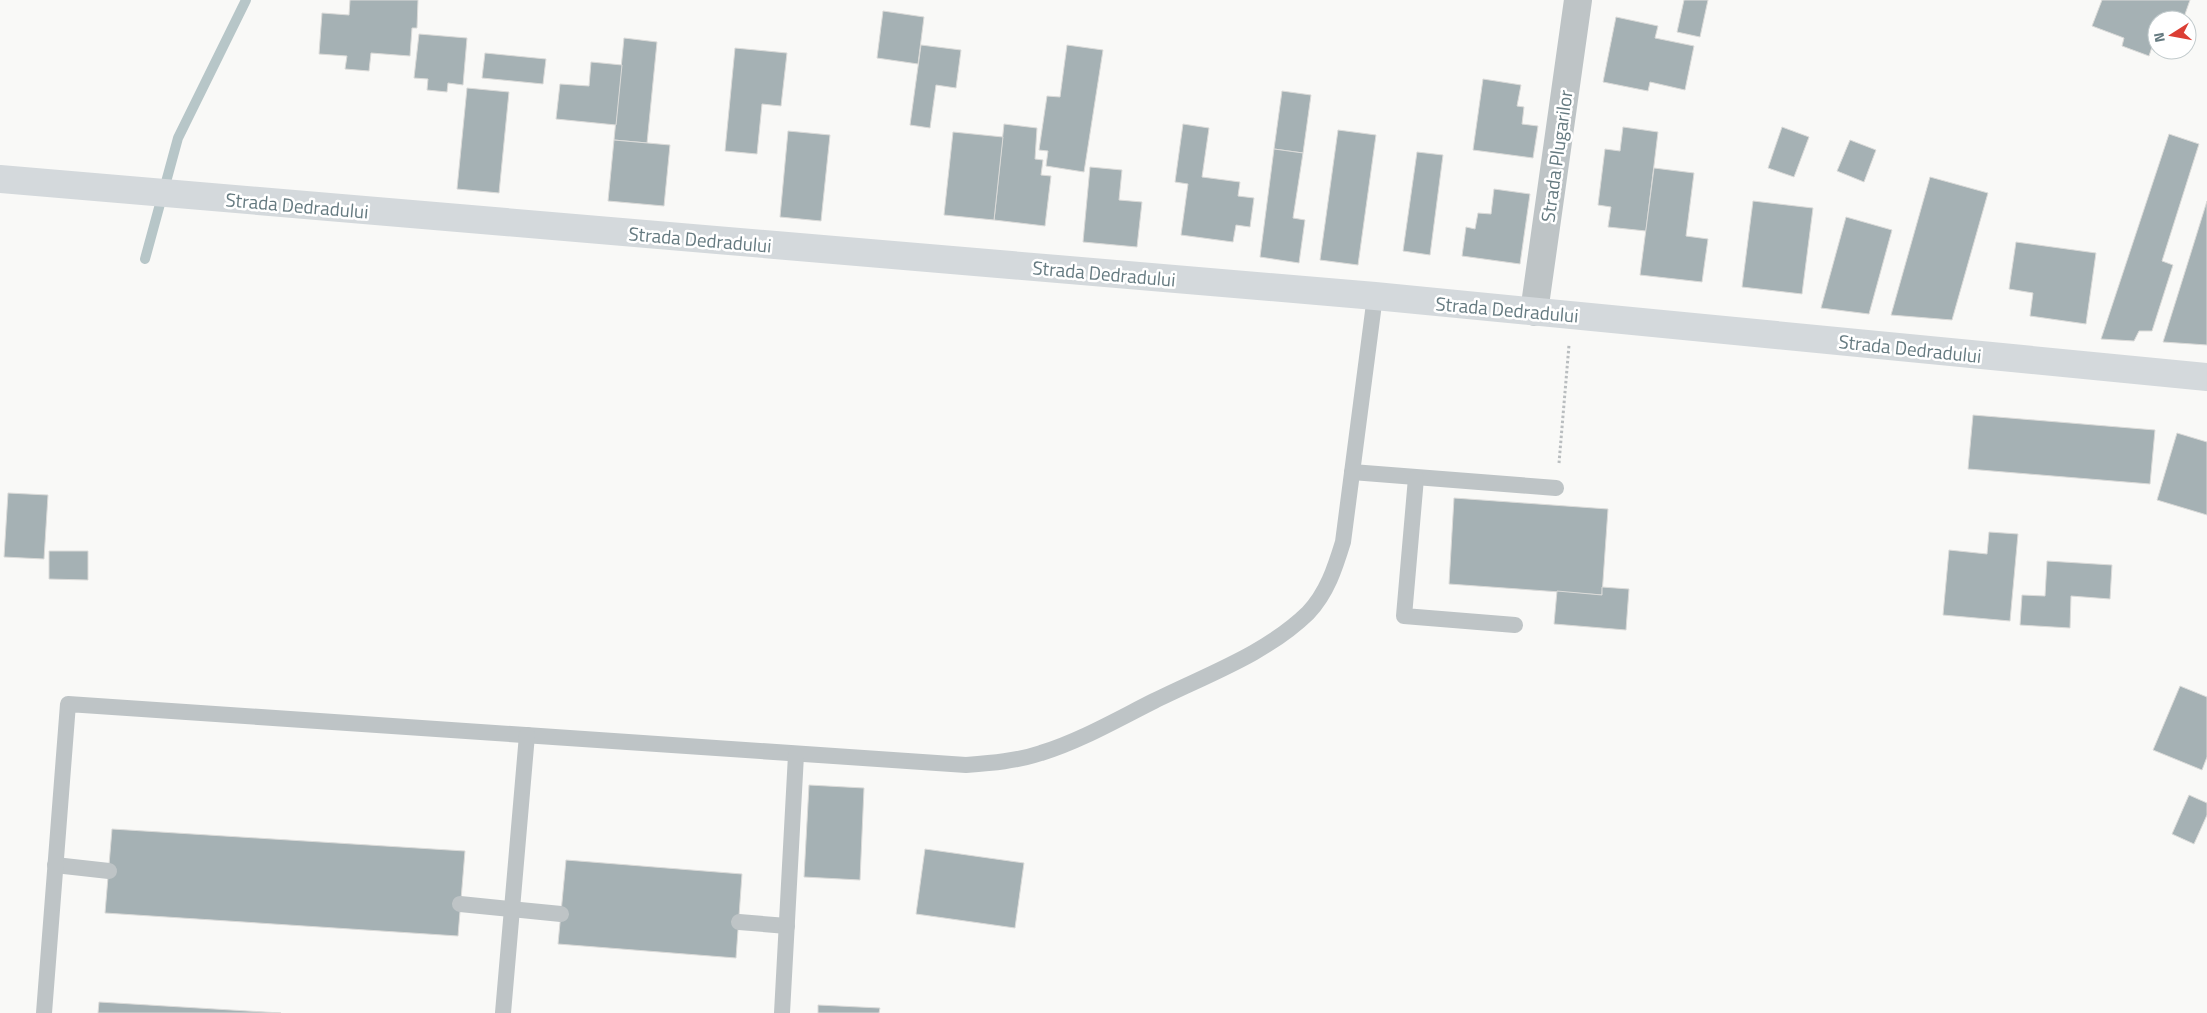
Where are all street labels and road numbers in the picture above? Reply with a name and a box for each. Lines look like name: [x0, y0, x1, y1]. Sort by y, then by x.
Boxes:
street label: Strada Plugarilor: [1532, 88, 1580, 224]
street label: Strada Dedradului: [224, 184, 370, 226]
street label: Strada Dedradului: [627, 218, 773, 260]
street label: Strada Dedradului: [1031, 252, 1177, 294]
street label: Strada Dedradului: [1434, 288, 1580, 330]
street label: Strada Dedradului: [1837, 326, 1983, 370]

